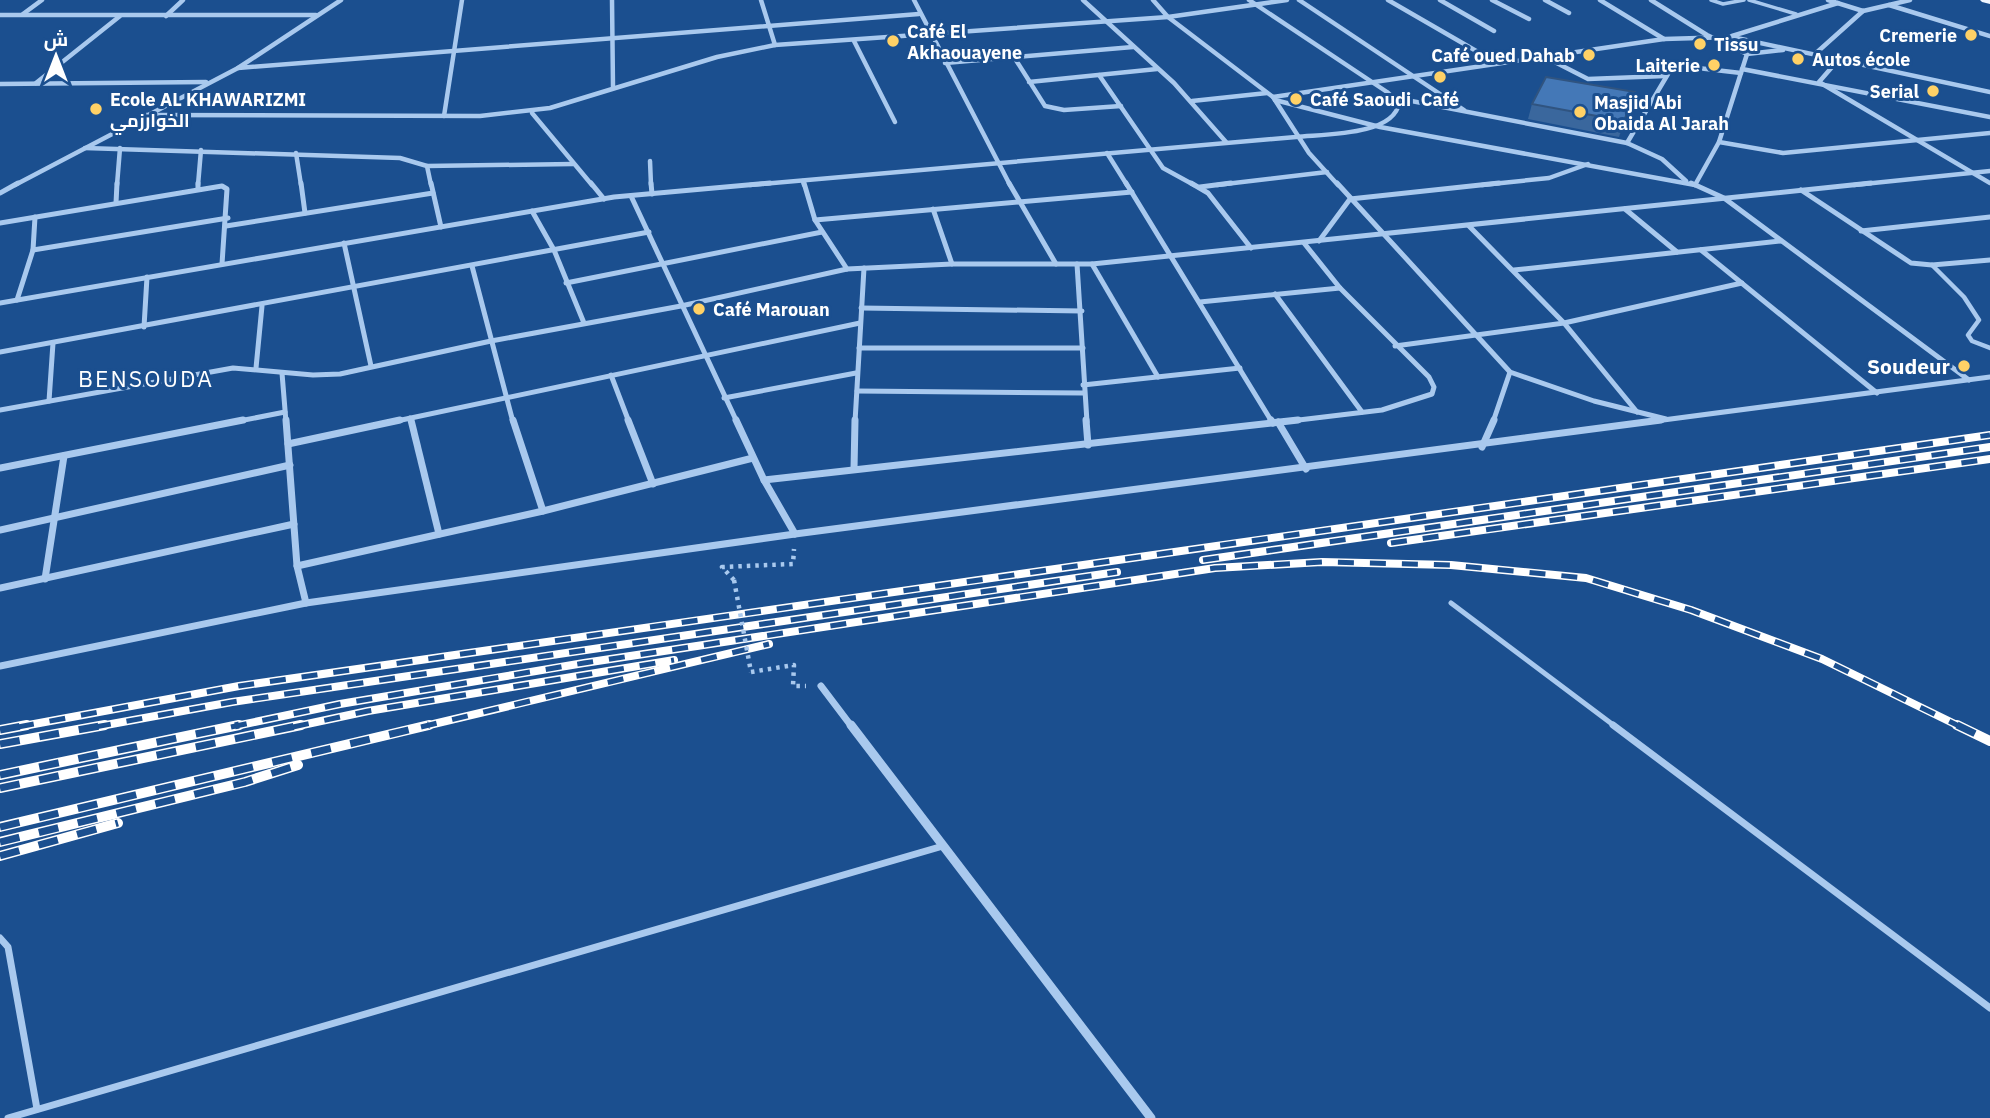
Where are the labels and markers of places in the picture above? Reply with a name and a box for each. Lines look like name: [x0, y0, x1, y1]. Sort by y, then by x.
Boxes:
place label: Café El Akhaouayene: [907, 20, 1022, 64]
place label: Cremerie: [1879, 24, 1957, 47]
marker: Cremerie: [1963, 27, 1979, 43]
marker: Café El Akhaouayene: [885, 33, 901, 49]
place label: Tissu: [1714, 33, 1758, 56]
marker: Tissu: [1692, 36, 1708, 52]
place label: Café oued Dahab: [1431, 44, 1575, 67]
marker: Café oued Dahab: [1581, 47, 1597, 63]
place label: Autos école: [1812, 48, 1910, 71]
marker: Autos école: [1790, 51, 1806, 67]
place label: Laiterie: [1636, 54, 1700, 77]
marker: Laiterie: [1706, 57, 1722, 73]
marker: Café: [1432, 69, 1448, 85]
place label: Serial: [1870, 80, 1920, 103]
marker: Serial: [1925, 83, 1941, 99]
place label: Ecole AL KHAWARIZMI الخوارزمي: [110, 88, 306, 136]
place label: Café Saoudi: [1310, 88, 1411, 111]
place label: Café: [1421, 88, 1459, 111]
marker: Café Saoudi: [1288, 91, 1304, 107]
place label: Masjid Abi Obaida Al Jarah: [1594, 91, 1729, 135]
marker: Ecole AL KHAWARIZMI الخوارزمي: [88, 101, 104, 117]
marker: Masjid Abi Obaida Al Jarah: [1572, 104, 1588, 120]
place label: Café Marouan: [713, 298, 830, 321]
marker: Café Marouan: [691, 301, 707, 317]
place label: Soudeur: [1867, 352, 1951, 380]
marker: Soudeur: [1956, 358, 1972, 374]

